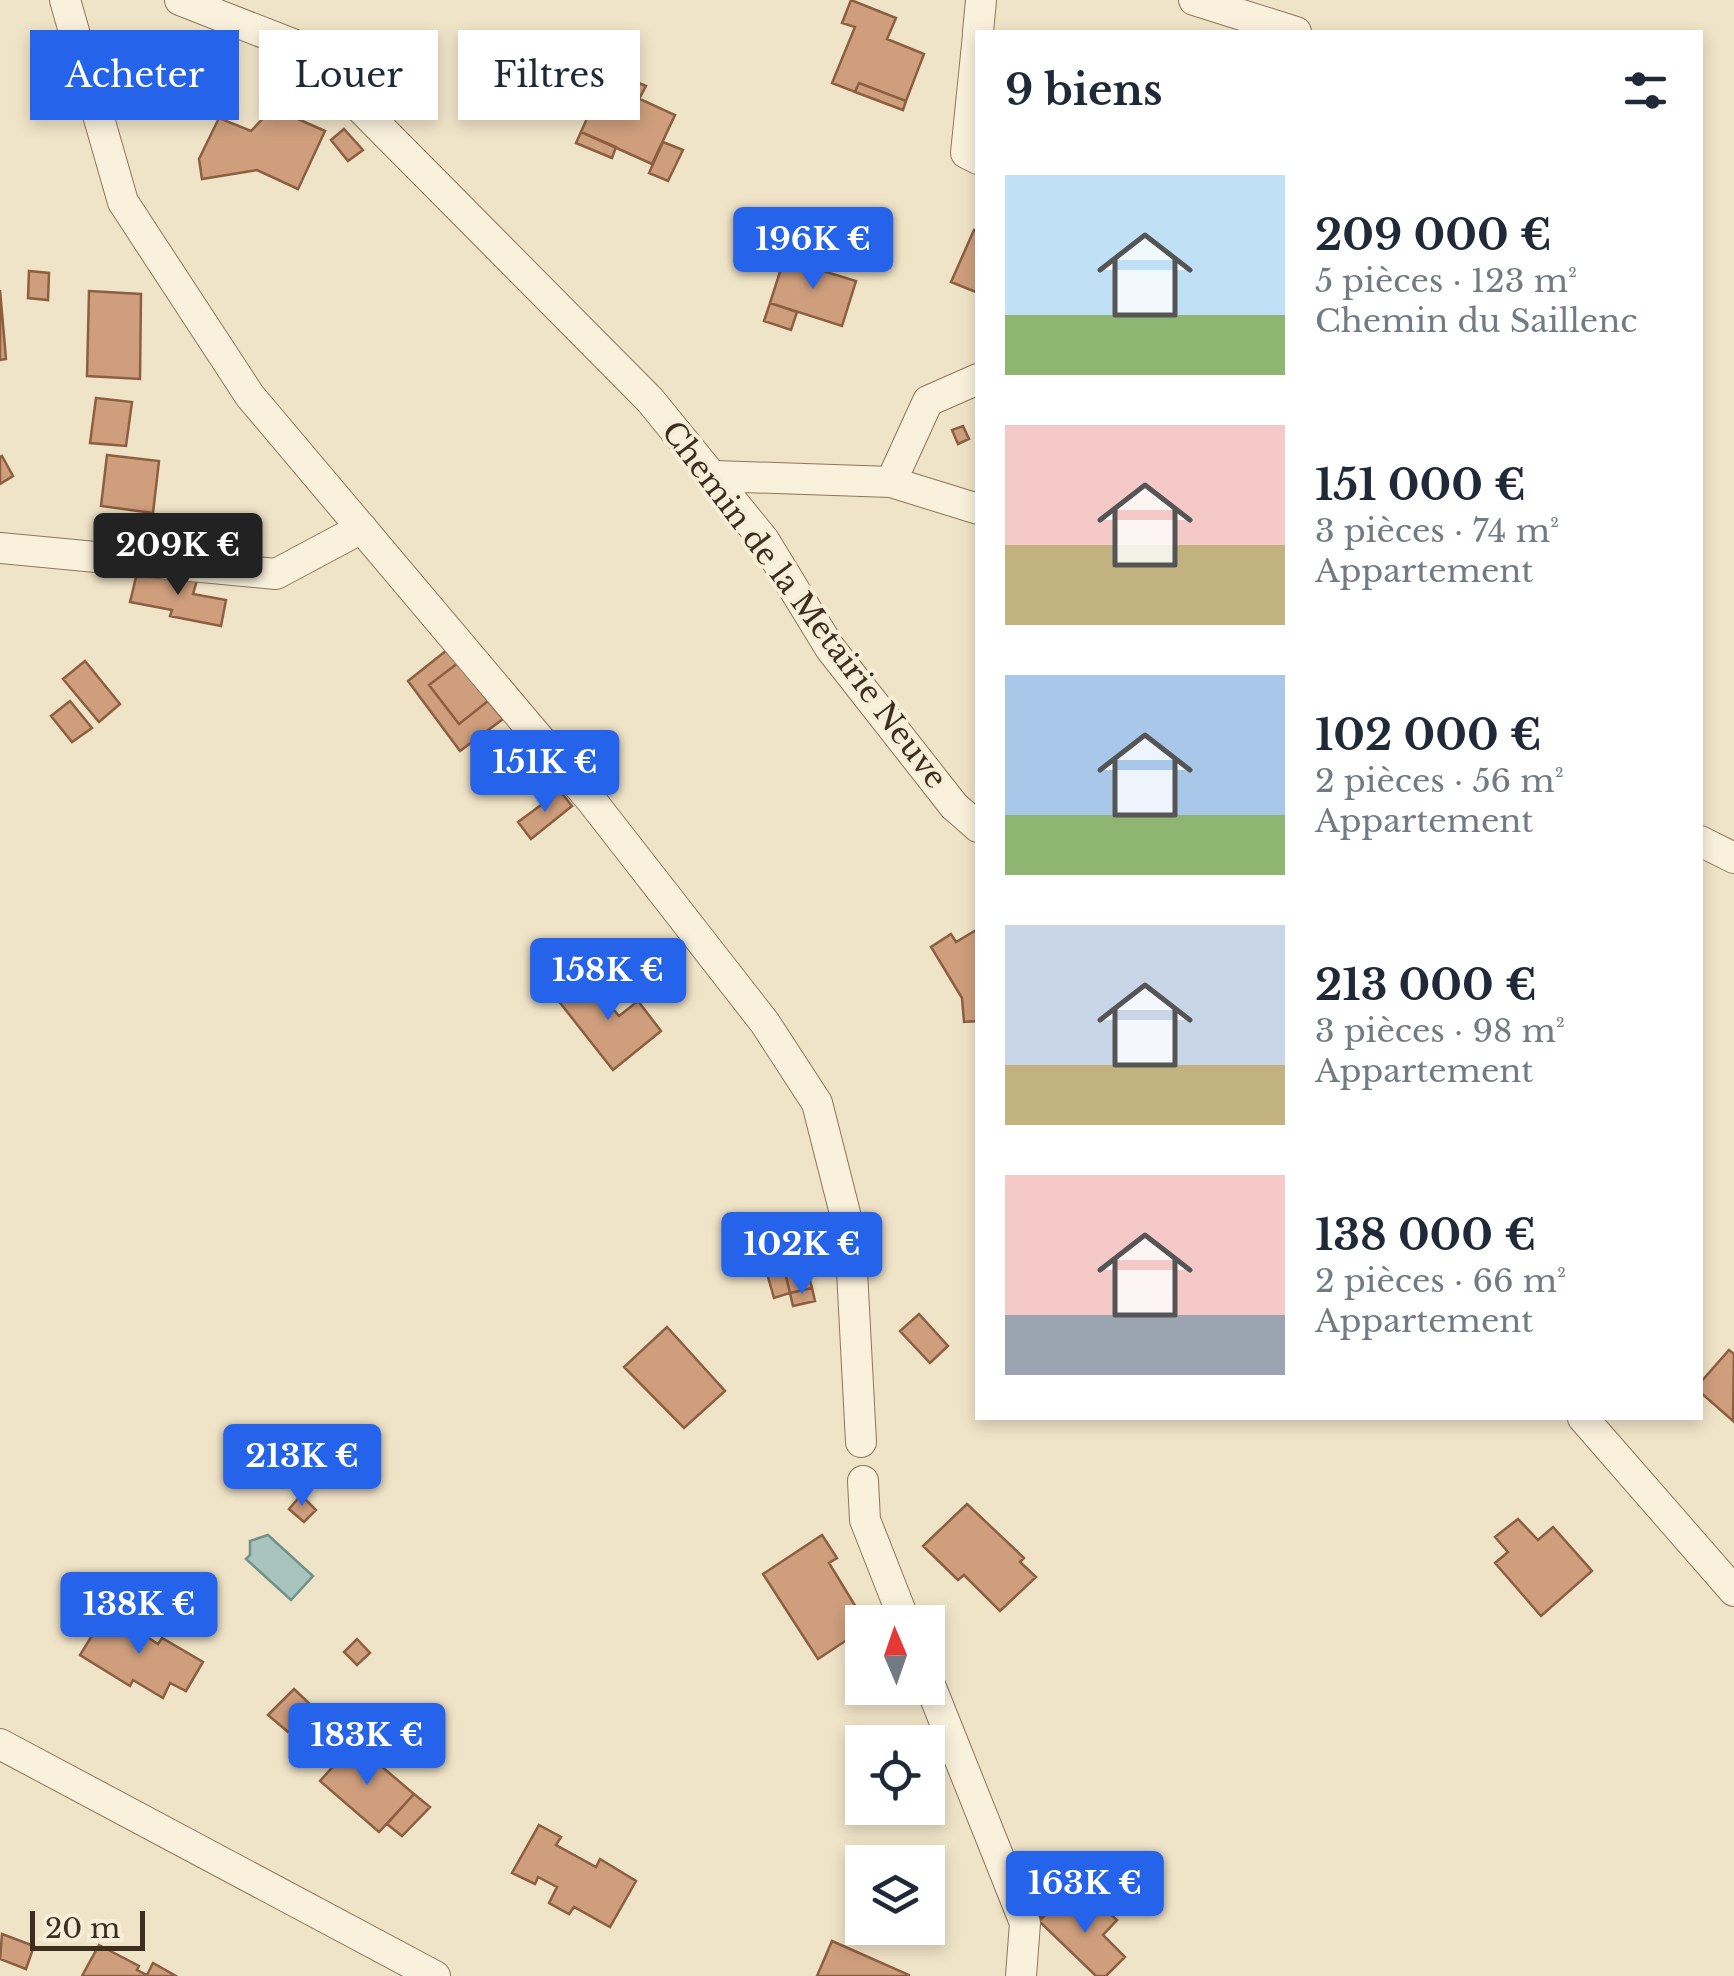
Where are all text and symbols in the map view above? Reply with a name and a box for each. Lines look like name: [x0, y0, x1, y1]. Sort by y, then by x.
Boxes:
chip: Acheter: [30, 30, 239, 120]
chip: Louer: [259, 30, 438, 120]
chip: Filtres: [458, 30, 640, 120]
icon: filters: [1618, 63, 1673, 118]
text: 9 biens: [1005, 64, 1163, 116]
pin: 196K €: [732, 207, 894, 292]
text: 209 000 €: [1315, 209, 1552, 261]
icon: home: [1085, 215, 1205, 335]
text: 196K €: [755, 219, 871, 259]
text: 5 pièces · 123 m²: [1315, 261, 1577, 301]
text: Chemin du Saillenc: [1315, 301, 1637, 341]
street label: Chemin de la Metairie Neuve: [654, 414, 955, 796]
text: 151 000 €: [1315, 459, 1526, 511]
icon: home: [1085, 465, 1205, 585]
text: 3 pièces · 74 m²: [1315, 511, 1559, 551]
pin: 209K €: [97, 513, 259, 598]
text: 209K €: [115, 525, 241, 565]
text: Appartement: [1315, 551, 1533, 591]
text: 102 000 €: [1315, 709, 1542, 761]
icon: home: [1085, 715, 1205, 835]
pin: 151K €: [464, 730, 626, 815]
text: 151K €: [492, 742, 598, 782]
text: 2 pièces · 56 m²: [1315, 761, 1564, 801]
text: Appartement: [1315, 801, 1533, 841]
pin: 158K €: [527, 938, 689, 1023]
text: 158K €: [552, 950, 664, 990]
text: 213 000 €: [1315, 959, 1537, 1011]
icon: home: [1085, 965, 1205, 1085]
text: 3 pièces · 98 m²: [1315, 1011, 1565, 1051]
text: Appartement: [1315, 1051, 1533, 1091]
text: 138 000 €: [1315, 1209, 1536, 1261]
pin: 102K €: [721, 1212, 883, 1297]
icon: home: [1085, 1215, 1205, 1335]
text: 102K €: [743, 1224, 861, 1264]
text: 2 pièces · 66 m²: [1315, 1261, 1566, 1301]
text: Appartement: [1315, 1301, 1533, 1341]
pin: 213K €: [221, 1424, 383, 1509]
text: 213K €: [245, 1436, 359, 1476]
pin: 138K €: [58, 1572, 220, 1657]
text: 138K €: [82, 1584, 196, 1624]
north arrow: [845, 1605, 945, 1705]
map controls: [845, 1605, 945, 1945]
pin: 183K €: [286, 1703, 448, 1788]
text: 183K €: [310, 1715, 424, 1755]
button: locate: [845, 1725, 945, 1825]
button: layers: [845, 1845, 945, 1945]
pin: 163K €: [1004, 1851, 1166, 1936]
text: 163K €: [1028, 1863, 1142, 1903]
scale bar: [30, 1906, 145, 1950]
text: 20 m: [45, 1911, 120, 1946]

